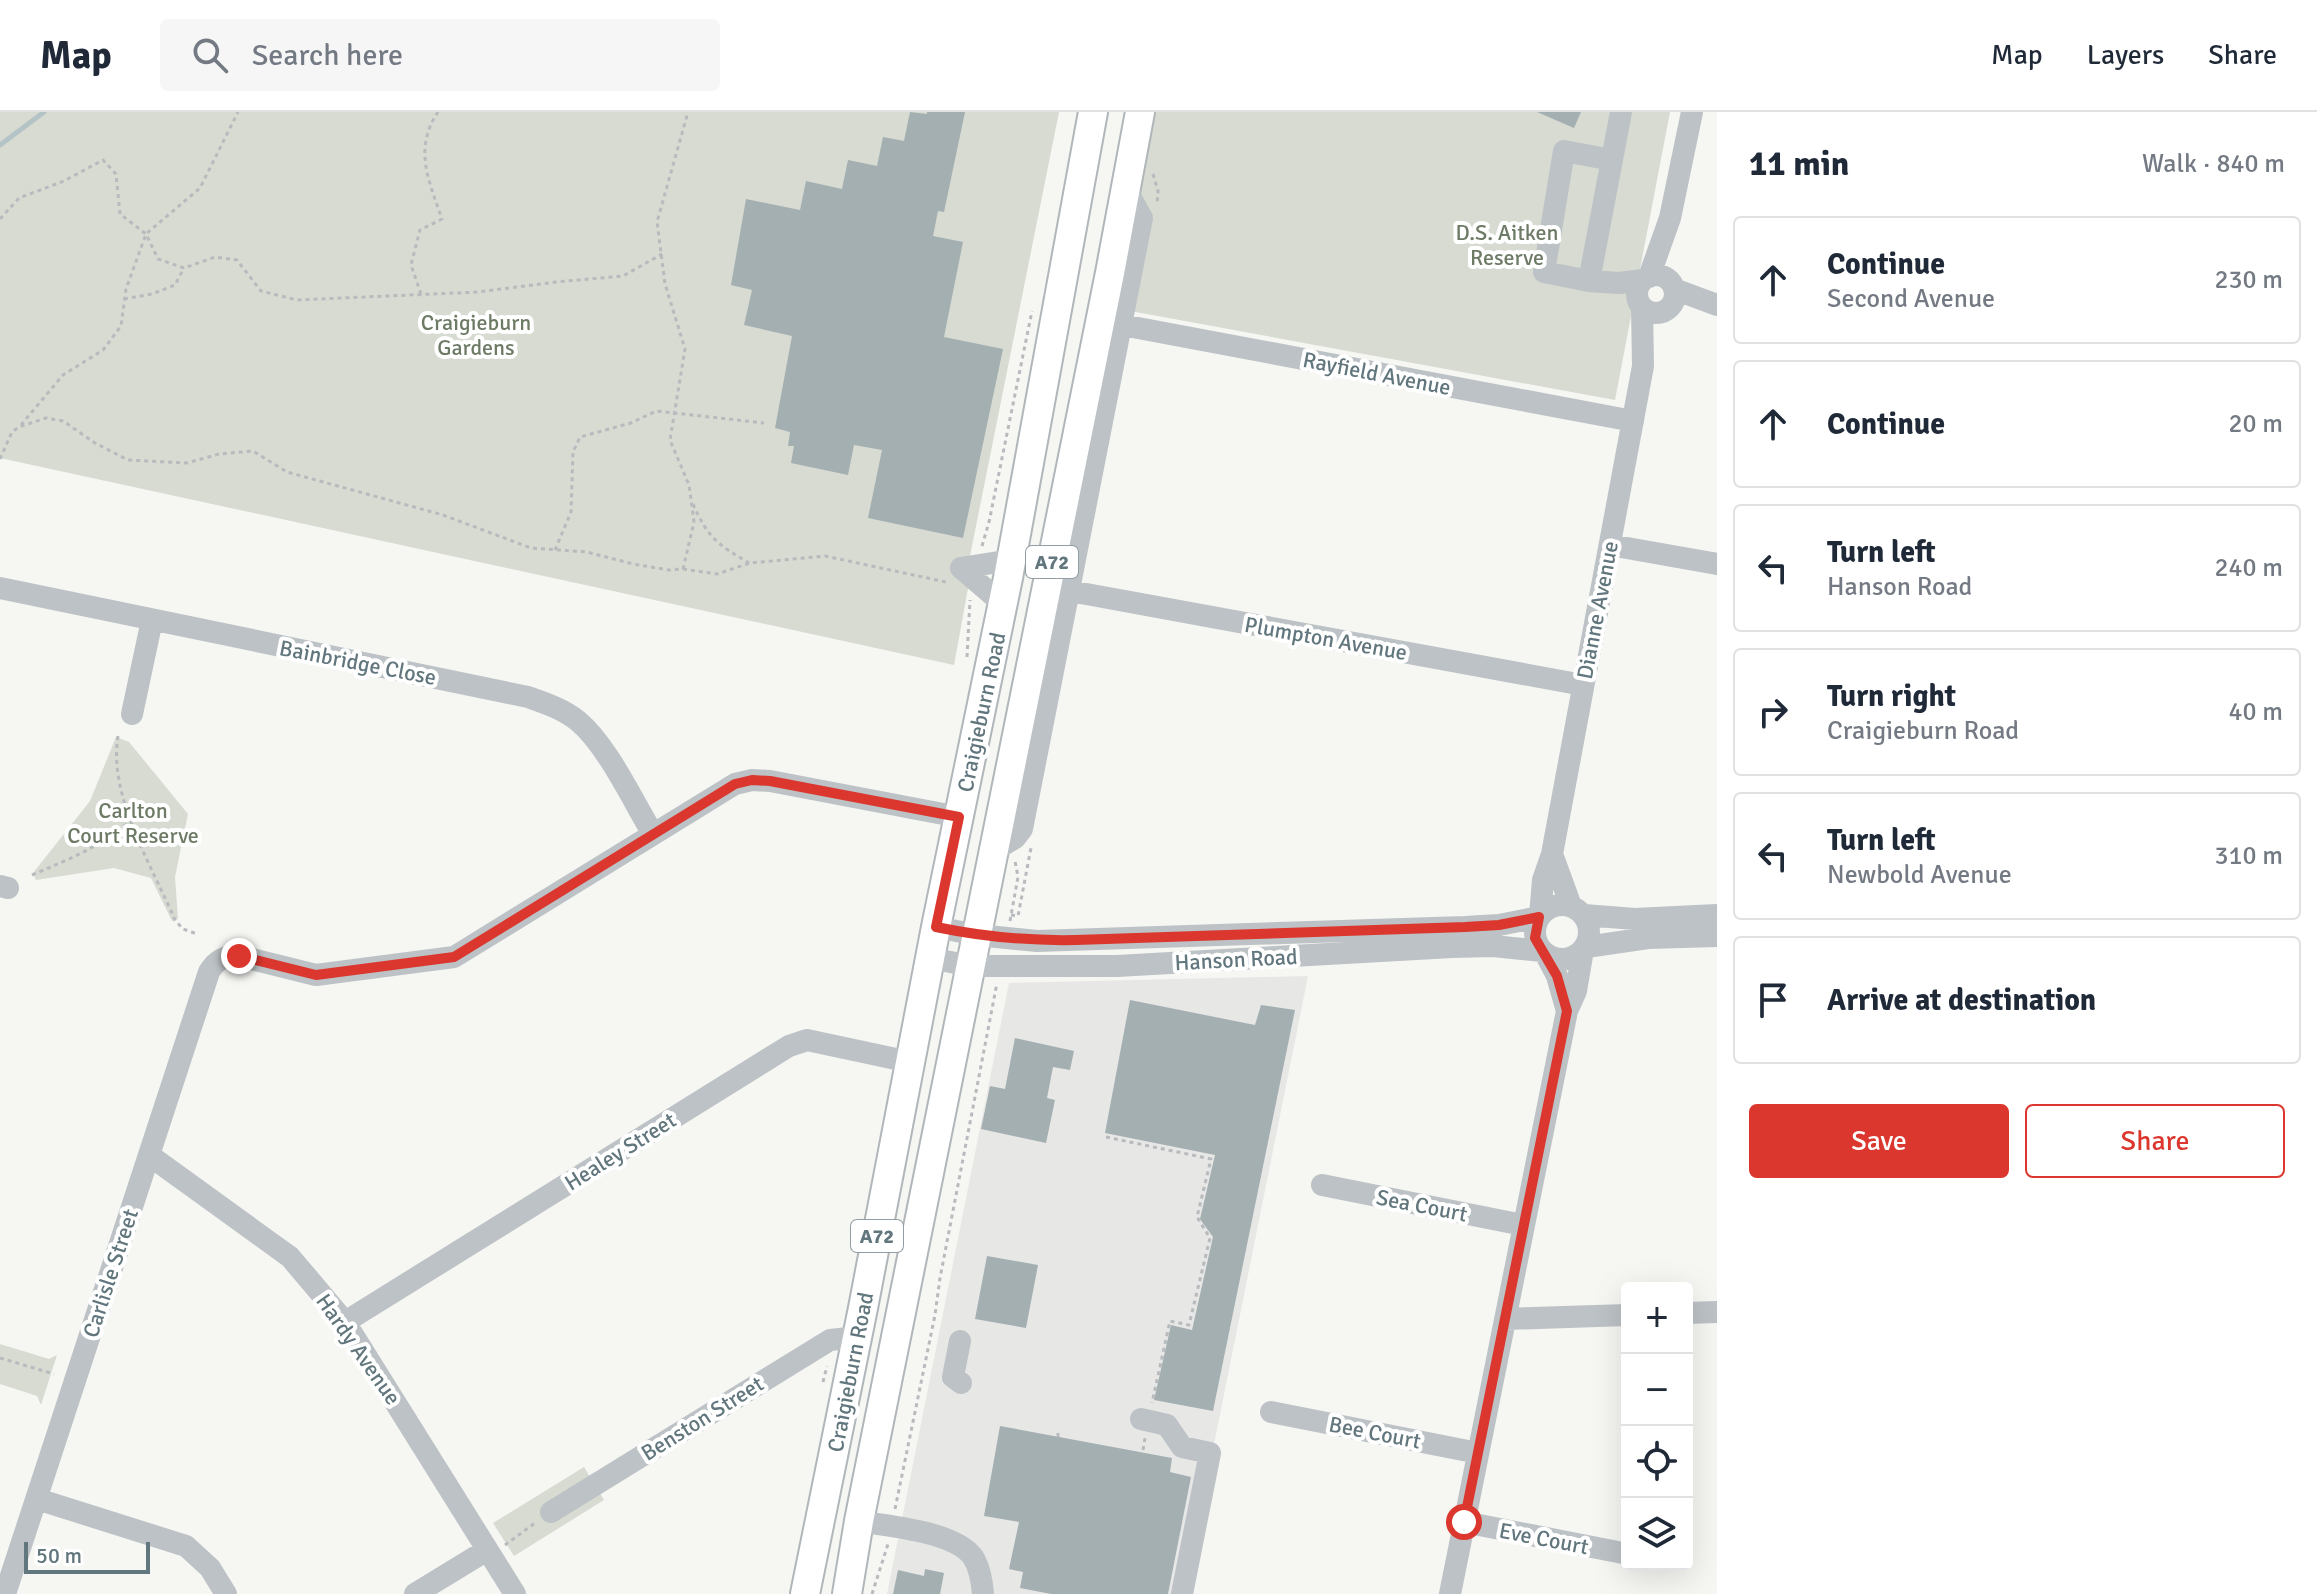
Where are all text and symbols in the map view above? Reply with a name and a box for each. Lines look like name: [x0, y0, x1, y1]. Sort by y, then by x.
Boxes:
search box: [160, 19, 720, 91]
text: Map: [40, 32, 112, 79]
icon: search: [188, 33, 232, 77]
text: Search here: [252, 37, 403, 74]
text: Map: [1991, 38, 2043, 72]
text: Layers: [2087, 38, 2164, 72]
text: Share: [2208, 38, 2277, 72]
text: 11 min: [1749, 143, 1849, 185]
text: Walk · 840 m: [2142, 148, 2285, 180]
park label: D.S. Aitken Reserve: [1456, 219, 1558, 271]
text: Continue: [1827, 246, 1945, 283]
icon: ahead: [1751, 258, 1795, 302]
text: 230 m: [2214, 264, 2283, 296]
text: Second Avenue: [1827, 283, 1995, 315]
park label: Craigieburn Gardens: [421, 309, 531, 361]
street label: Rayfield Avenue: [1301, 346, 1453, 401]
icon: ahead: [1751, 402, 1795, 446]
text: Continue: [1827, 406, 1945, 443]
text: 20 m: [2228, 408, 2283, 440]
text: Turn left: [1827, 534, 1936, 571]
street label: Dianne Avenue: [1571, 539, 1624, 681]
road number: A72: [1026, 546, 1078, 578]
icon: left: [1751, 546, 1795, 590]
text: 240 m: [2214, 552, 2283, 584]
text: Hanson Road: [1827, 571, 1972, 603]
street label: Plumpton Avenue: [1243, 611, 1409, 666]
street label: Craigieburn Road: [951, 630, 1012, 794]
street label: Bainbridge Close: [277, 634, 439, 691]
text: Turn right: [1827, 678, 1956, 715]
icon: right: [1751, 690, 1795, 734]
text: 40 m: [2228, 696, 2283, 728]
text: Craigieburn Road: [1827, 715, 2019, 747]
park label: Carlton Court Reserve: [67, 797, 199, 849]
text: Turn left: [1827, 822, 1936, 859]
icon: left: [1751, 834, 1795, 878]
text: 310 m: [2214, 840, 2283, 872]
text: Newbold Avenue: [1827, 859, 2012, 891]
route end: [221, 938, 257, 974]
street label: Hanson Road: [1174, 943, 1298, 976]
icon: arrive: [1751, 978, 1795, 1022]
text: Arrive at destination: [1827, 982, 2096, 1019]
button: Save: [1749, 1104, 2009, 1178]
button: Share: [2025, 1104, 2285, 1178]
street label: Healey Street: [560, 1106, 681, 1196]
street label: Sea Court: [1374, 1183, 1470, 1228]
street label: Carlisle Street: [77, 1205, 144, 1341]
road number: A72: [851, 1220, 903, 1252]
map controls: [1621, 1282, 1693, 1570]
button: +: [1621, 1282, 1693, 1354]
street label: Hardy Avenue: [310, 1289, 407, 1410]
street label: Craigieburn Road: [822, 1290, 879, 1454]
button: −: [1621, 1354, 1693, 1426]
street label: Benston Street: [636, 1370, 769, 1467]
street label: Bee Court: [1327, 1410, 1423, 1455]
button: locate: [1621, 1426, 1693, 1498]
button: layers: [1621, 1498, 1693, 1570]
route start: [1446, 1504, 1482, 1540]
street label: Eve Court: [1497, 1517, 1591, 1560]
scale bar: [24, 1538, 150, 1574]
text: 50 m: [36, 1542, 82, 1569]

